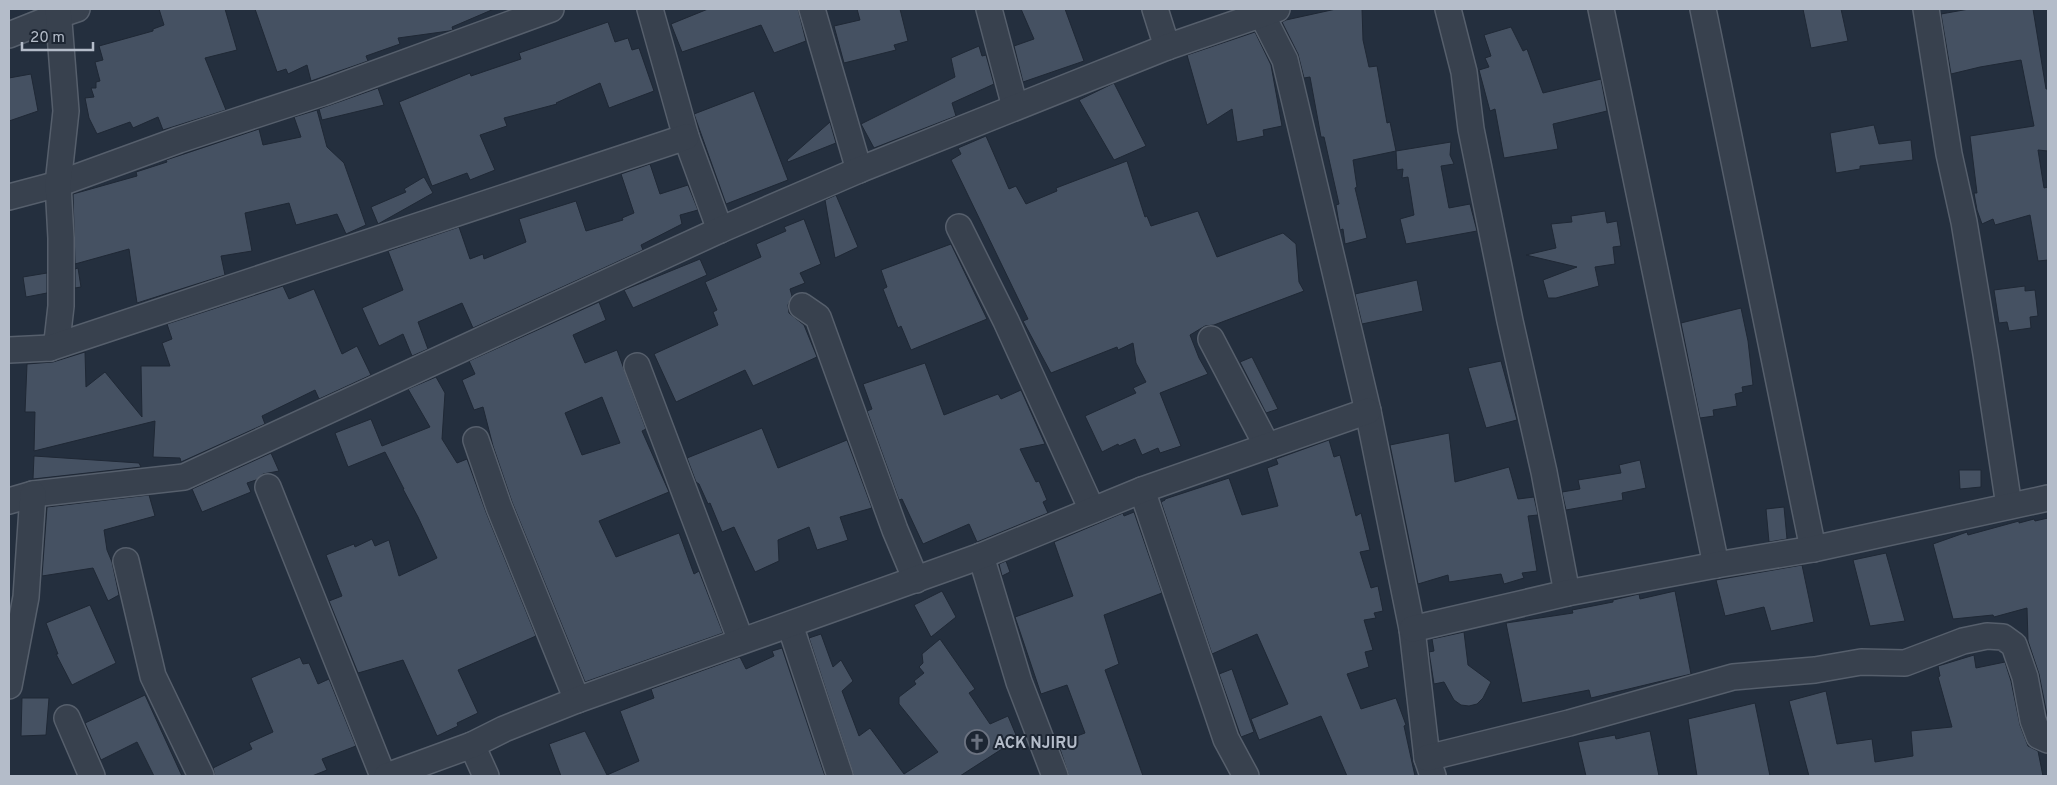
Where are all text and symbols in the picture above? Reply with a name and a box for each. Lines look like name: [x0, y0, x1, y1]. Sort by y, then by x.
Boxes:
scale bar: [22, 20, 94, 52]
text: 20 m: [30, 29, 65, 48]
church icon: ACK NJIRU: [964, 729, 990, 755]
place label: ACK NJIRU: [994, 734, 1078, 754]

